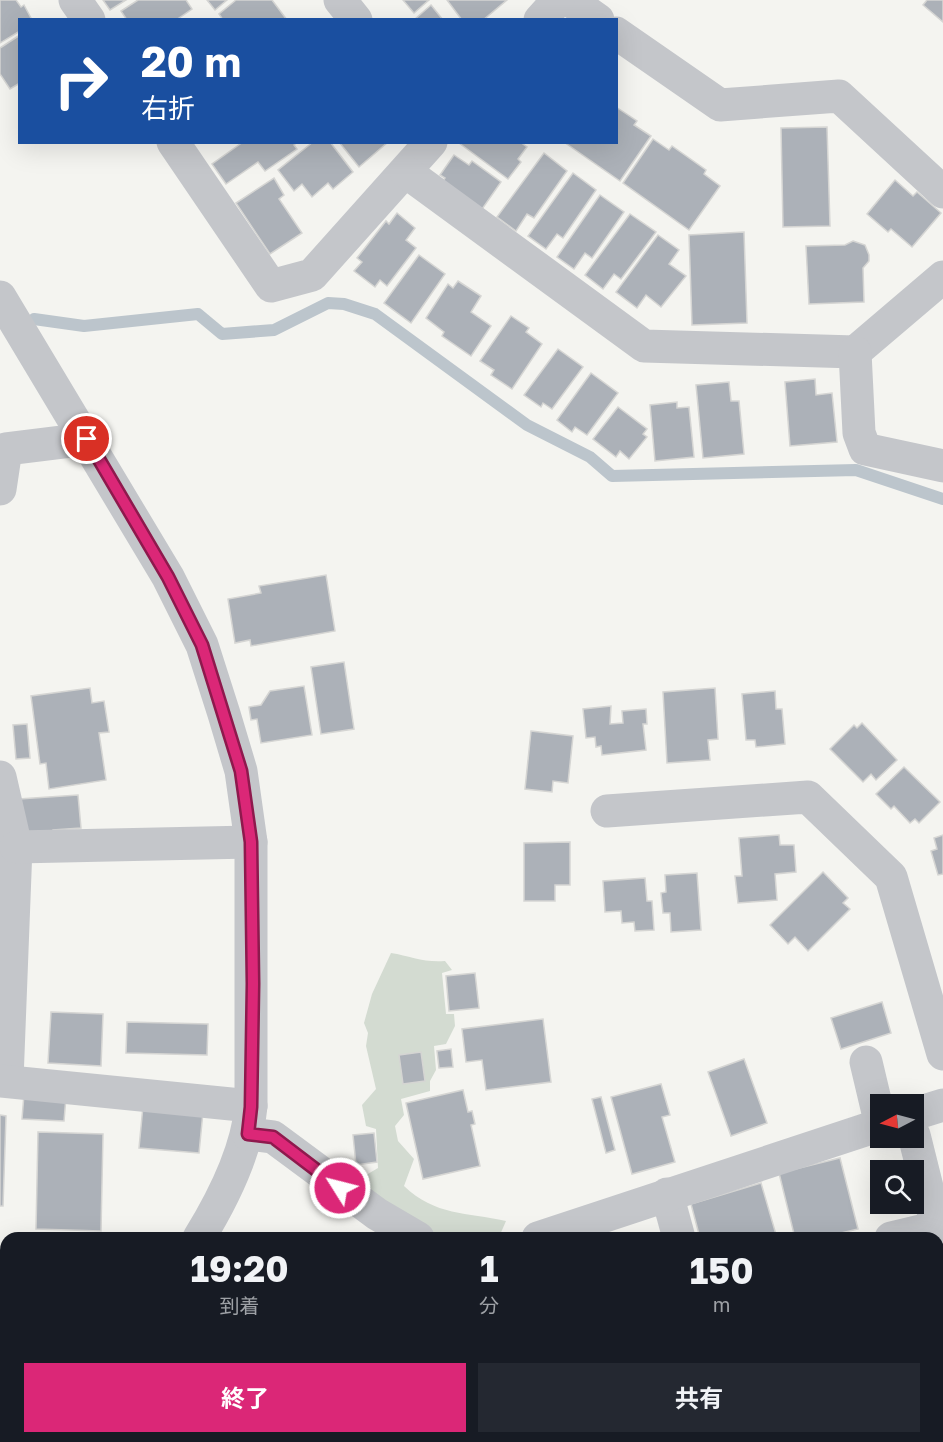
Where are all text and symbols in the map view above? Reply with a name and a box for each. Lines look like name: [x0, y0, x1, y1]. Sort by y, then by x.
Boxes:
text: 20 m: [141, 36, 241, 86]
icon: right: [42, 42, 120, 120]
text: 右折: [141, 92, 195, 124]
pin: [61, 413, 112, 464]
icon: arrive: [70, 422, 103, 455]
north arrow: [870, 1094, 924, 1148]
map controls: [870, 1094, 924, 1214]
position arrow: [308, 1156, 372, 1220]
button: search: [870, 1160, 924, 1214]
text: 19:20: [190, 1247, 289, 1290]
text: 1: [480, 1247, 498, 1290]
text: 150: [690, 1249, 754, 1292]
text: m: [713, 1292, 730, 1316]
text: 到着: [220, 1293, 260, 1317]
text: 分: [479, 1293, 499, 1317]
button: 終了: [24, 1363, 466, 1432]
button: 共有: [478, 1363, 920, 1432]

